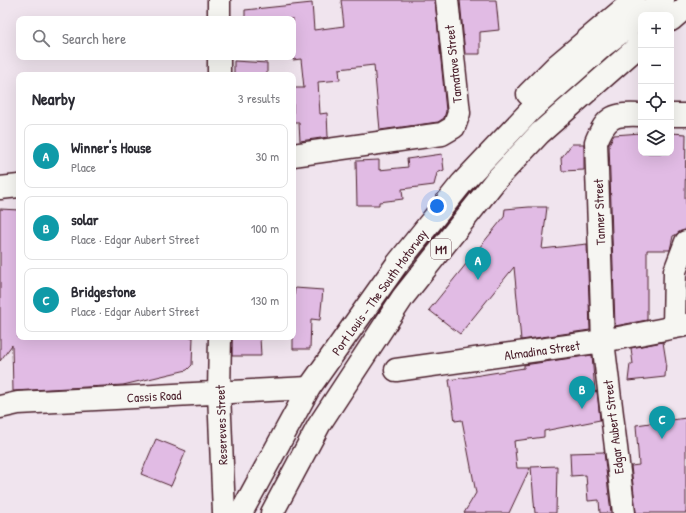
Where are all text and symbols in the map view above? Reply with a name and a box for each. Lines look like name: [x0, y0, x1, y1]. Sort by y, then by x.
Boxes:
map controls: [638, 12, 674, 156]
button: +: [638, 12, 674, 48]
search box: [16, 16, 296, 60]
street label: Tamatave Street: [440, 24, 466, 104]
icon: search: [30, 27, 52, 49]
text: Search here: [62, 28, 126, 49]
button: −: [638, 48, 674, 84]
button: locate: [638, 84, 674, 120]
text: Nearby: [32, 87, 75, 110]
text: 3 results: [238, 89, 280, 107]
button: layers: [638, 120, 674, 156]
text: Winner's House: [71, 137, 151, 158]
text: A: [43, 147, 49, 165]
text: 30 m: [256, 147, 279, 165]
text: Place: [71, 158, 96, 176]
street label: Tanner Street: [589, 178, 609, 245]
your location: [427, 196, 447, 216]
text: solar: [71, 209, 98, 230]
text: B: [43, 219, 49, 237]
text: 100 m: [251, 219, 279, 237]
street label: Port Louis – The South Motorway: [327, 225, 431, 359]
text: Place · Edgar Aubert Street: [71, 230, 199, 248]
road number: M1: [431, 239, 451, 259]
pin: A: [465, 247, 491, 280]
text: Bridgestone: [71, 281, 136, 302]
text: C: [42, 291, 50, 309]
text: 130 m: [251, 291, 279, 309]
text: Place · Edgar Aubert Street: [71, 302, 199, 320]
street label: Almadina Street: [503, 336, 581, 364]
pin: B: [569, 376, 595, 409]
street label: Edgar Aubert Street: [598, 378, 628, 475]
street label: Resereves Street: [211, 384, 231, 465]
street label: Cassis Road: [126, 386, 182, 406]
pin: C: [649, 406, 675, 439]

